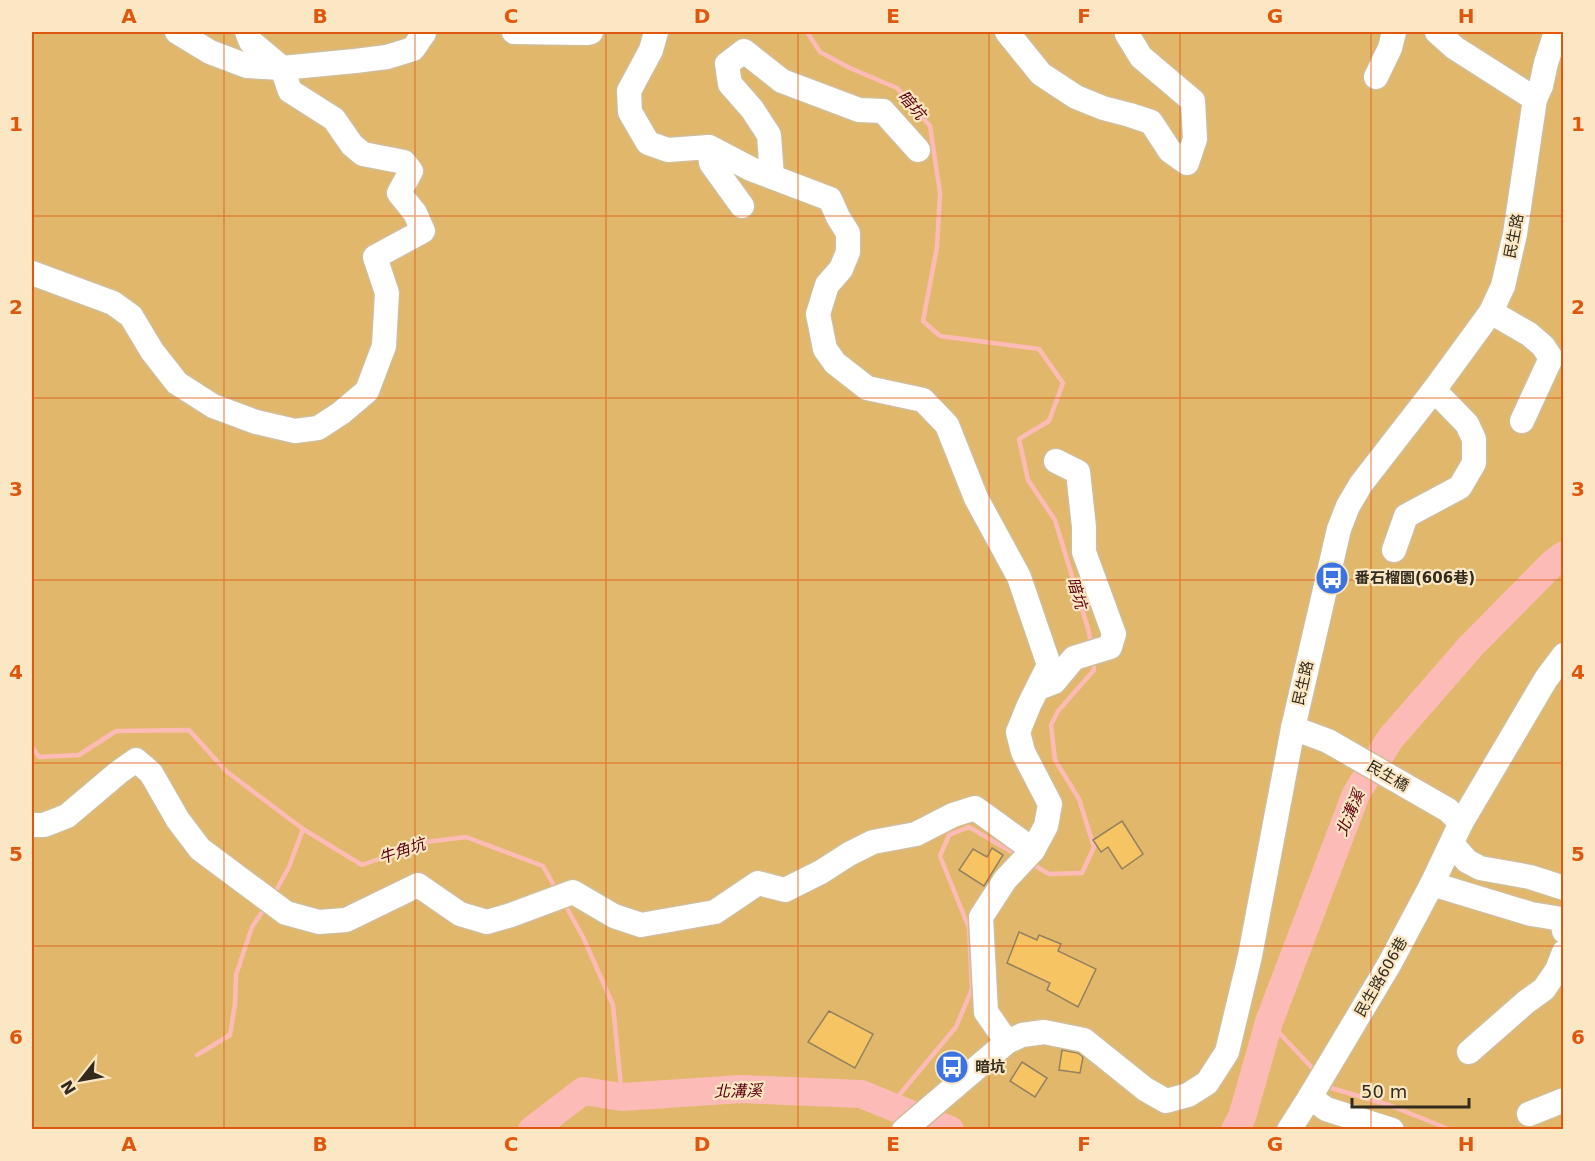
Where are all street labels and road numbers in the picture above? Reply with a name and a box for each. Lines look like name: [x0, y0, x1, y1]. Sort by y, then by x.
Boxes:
street label: 民生路: [1501, 212, 1527, 260]
street label: 民生路: [1289, 659, 1317, 707]
street label: 民生橋: [1364, 757, 1412, 795]
street label: 民生路606巷: [1351, 934, 1411, 1020]

